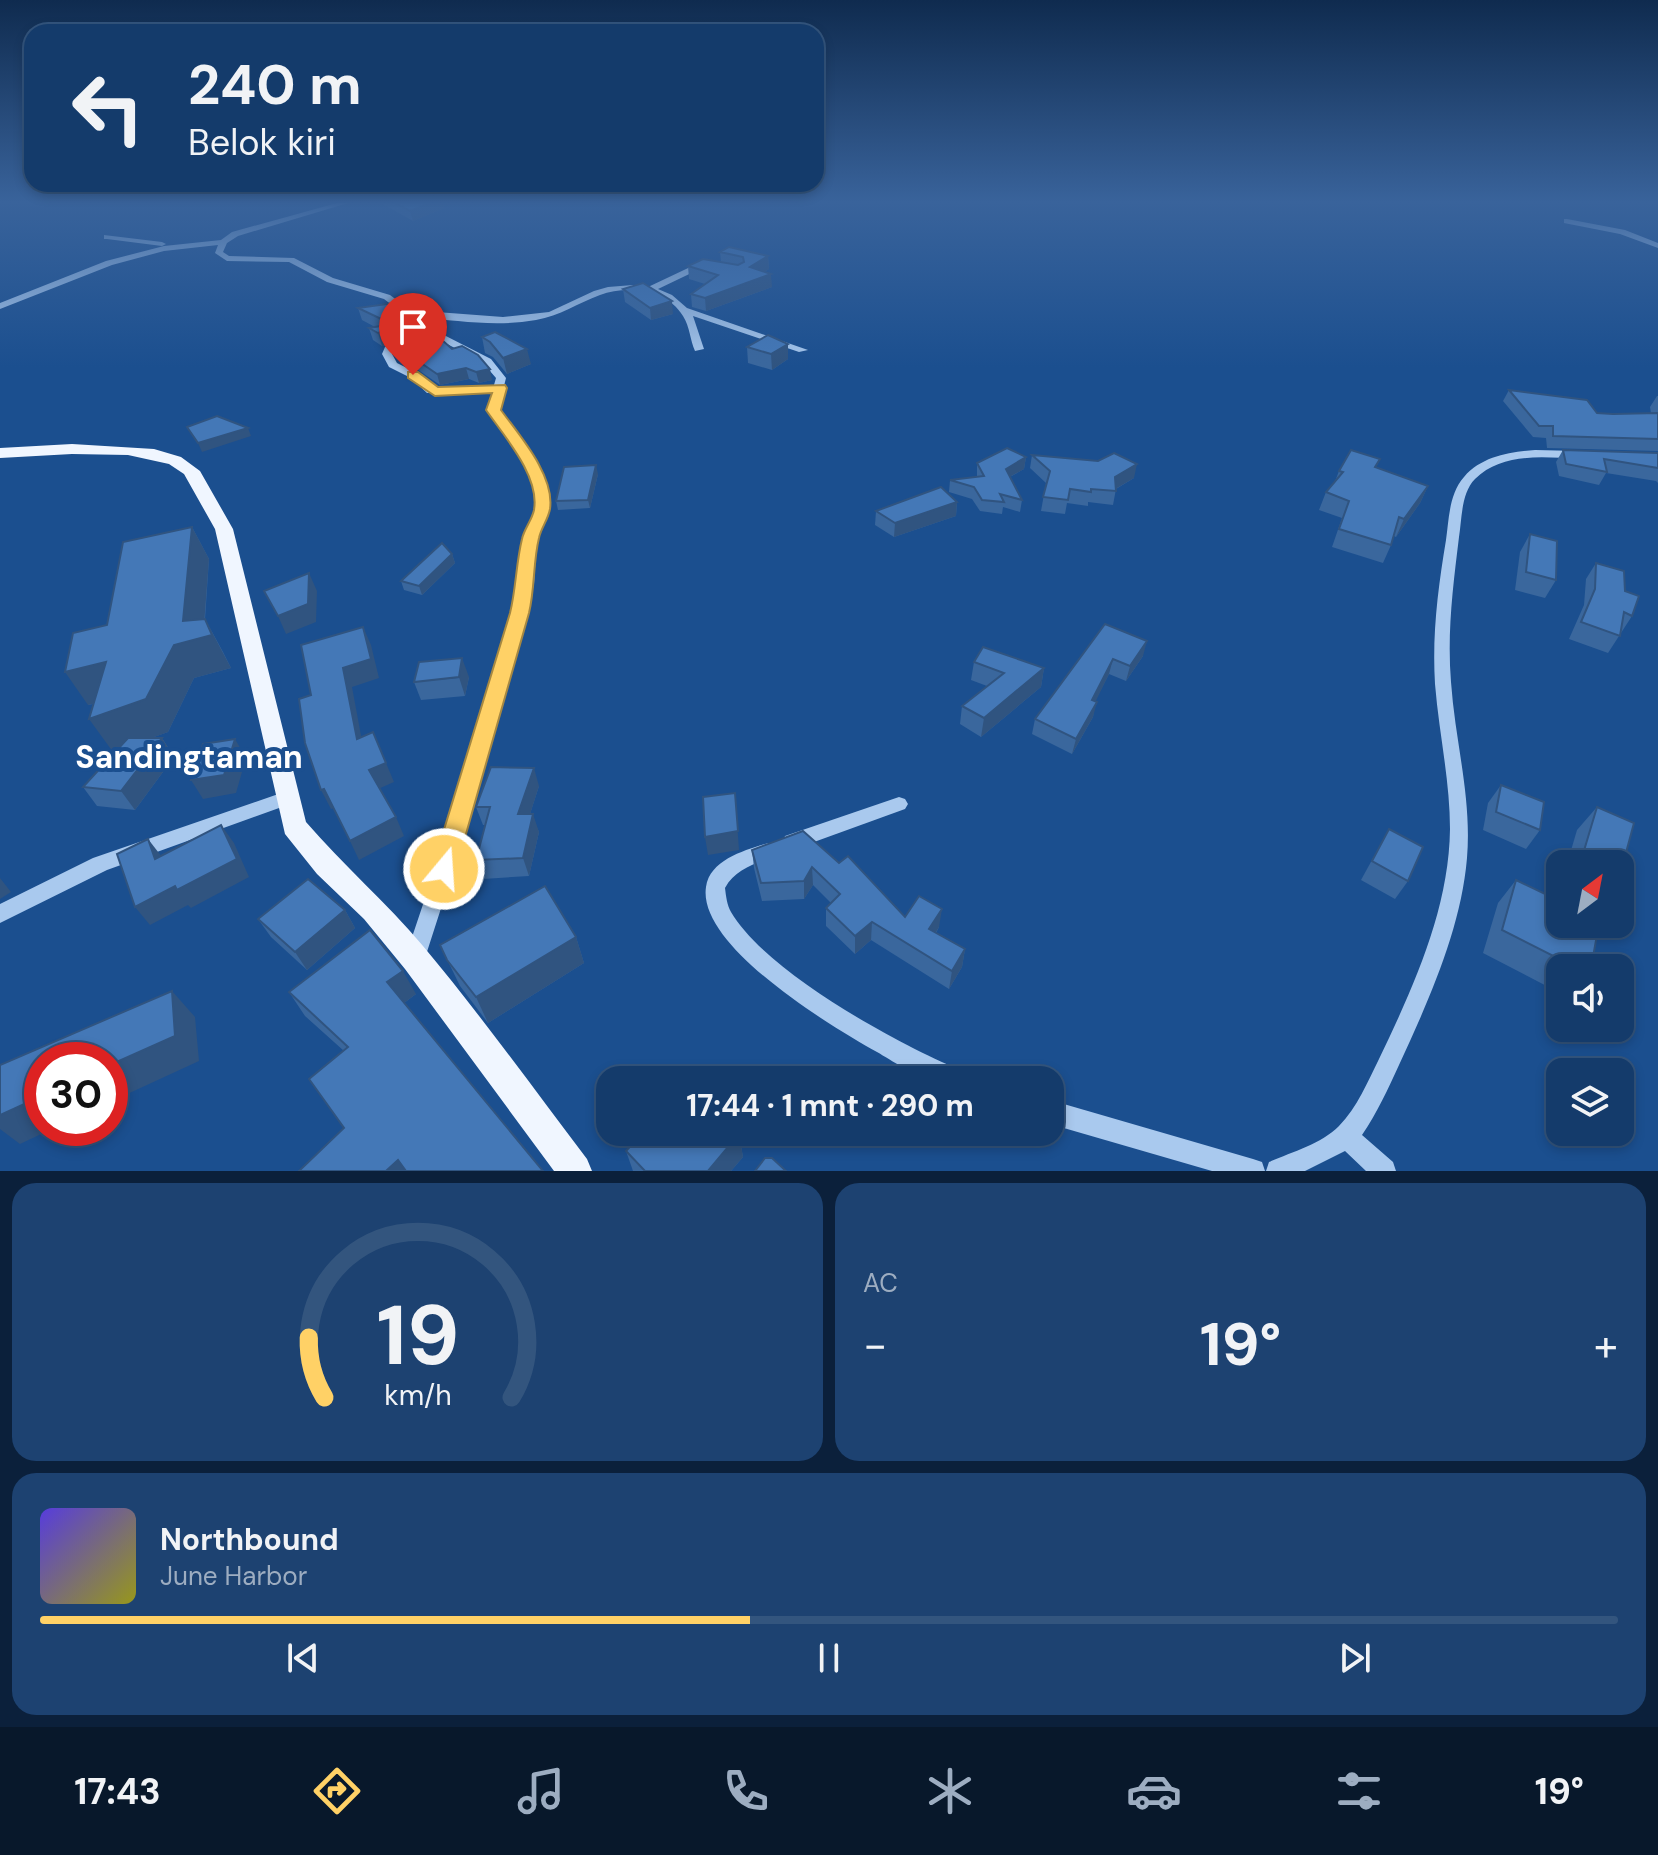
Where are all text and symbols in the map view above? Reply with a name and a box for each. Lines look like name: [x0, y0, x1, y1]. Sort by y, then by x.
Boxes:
text: 240 m: [188, 48, 362, 121]
icon: left: [56, 56, 160, 160]
text: Belok kiri: [188, 119, 336, 166]
pin: [379, 293, 447, 375]
icon: arrive: [391, 305, 435, 349]
district label: Sandingtaman: [75, 736, 303, 778]
position arrow: [402, 827, 486, 911]
north arrow: [1546, 850, 1634, 938]
map controls: [1546, 850, 1634, 1146]
button: sound: [1546, 954, 1634, 1042]
speed limit sign: 30: [24, 1042, 128, 1146]
button: layers: [1546, 1058, 1634, 1146]
text: 17:44 · 1 mnt · 290 m: [686, 1086, 974, 1125]
text: AC: [863, 1266, 898, 1300]
text: 19: [376, 1281, 459, 1390]
text: 19°: [1200, 1305, 1281, 1384]
text: −: [863, 1316, 887, 1374]
text: +: [1594, 1316, 1618, 1374]
text: km/h: [384, 1377, 451, 1414]
text: Northbound: [160, 1520, 339, 1559]
text: June Harbor: [160, 1559, 307, 1593]
icon: previous: [281, 1636, 325, 1680]
icon: pause: [807, 1636, 851, 1680]
icon: next: [1333, 1636, 1377, 1680]
icon: directions: [309, 1763, 365, 1819]
icon: music: [513, 1763, 569, 1819]
icon: phone: [718, 1763, 774, 1819]
icon: climate: [922, 1763, 978, 1819]
icon: car: [1126, 1763, 1182, 1819]
icon: filters: [1331, 1763, 1387, 1819]
text: 17:43: [74, 1768, 161, 1815]
text: 19°: [1535, 1768, 1584, 1815]

